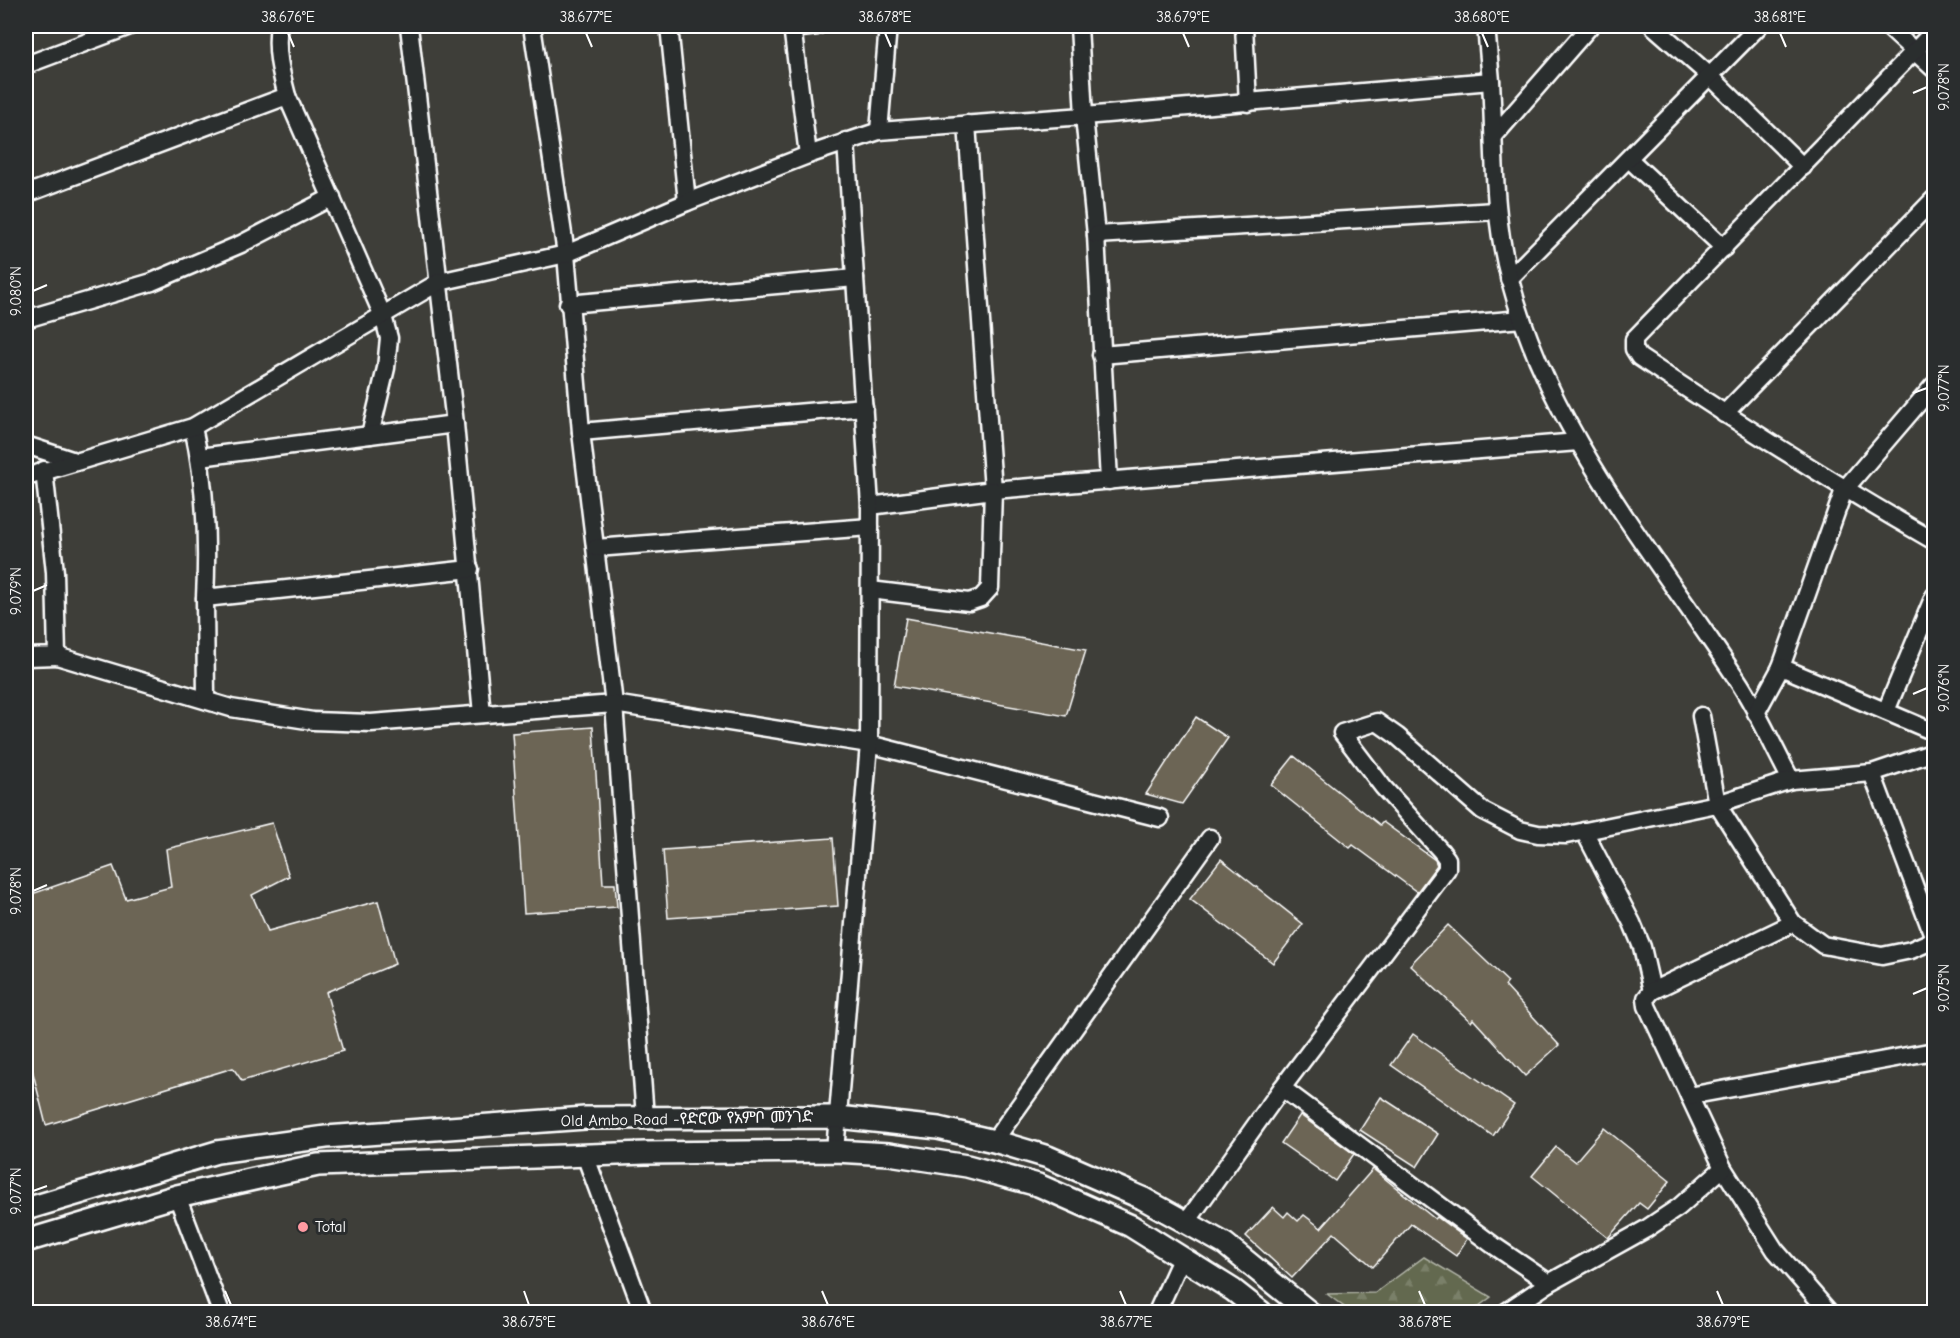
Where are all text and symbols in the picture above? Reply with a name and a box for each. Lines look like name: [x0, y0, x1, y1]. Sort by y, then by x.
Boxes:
text: 38.676°E: [261, 8, 315, 26]
text: 38.677°E: [560, 8, 612, 26]
text: 38.678°E: [858, 8, 912, 26]
text: 38.679°E: [1156, 8, 1210, 26]
text: 38.680°E: [1454, 8, 1510, 26]
text: 38.681°E: [1754, 8, 1806, 26]
text: 9.078°N: [1935, 63, 1953, 111]
text: 9.080°N: [7, 266, 25, 316]
text: 9.077°N: [1935, 364, 1953, 412]
text: 9.079°N: [7, 567, 25, 615]
text: 9.076°N: [1935, 664, 1953, 712]
text: 9.078°N: [7, 867, 25, 915]
text: 9.075°N: [1935, 964, 1953, 1012]
street label: Old Ambo Road -የድሮው የአምቦ መንገድ: [561, 1108, 814, 1130]
text: 9.077°N: [7, 1167, 25, 1215]
place label: Total: [315, 1218, 346, 1236]
marker: Total: [296, 1220, 310, 1234]
text: 38.674°E: [205, 1313, 257, 1331]
text: 38.675°E: [502, 1313, 556, 1331]
text: 38.676°E: [801, 1313, 855, 1331]
text: 38.677°E: [1100, 1313, 1152, 1331]
text: 38.678°E: [1398, 1313, 1452, 1331]
text: 38.679°E: [1696, 1313, 1750, 1331]

